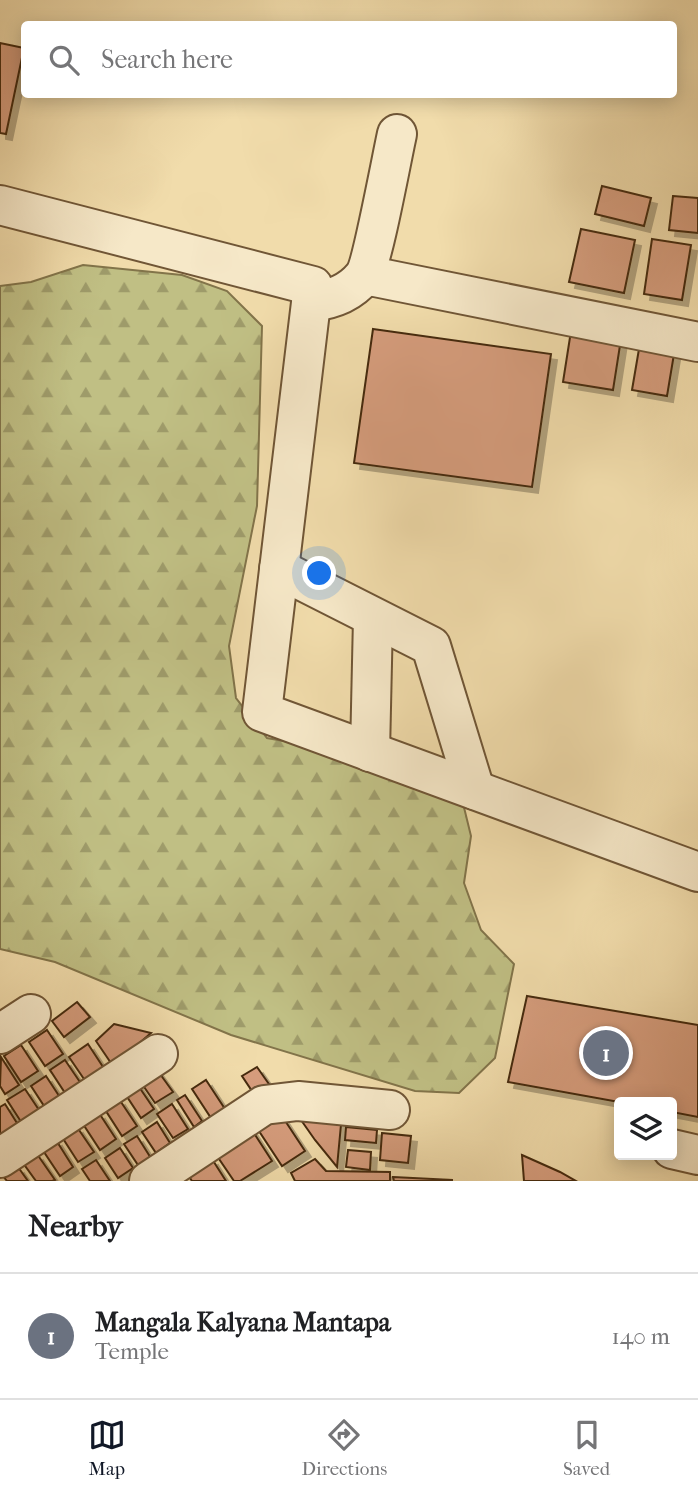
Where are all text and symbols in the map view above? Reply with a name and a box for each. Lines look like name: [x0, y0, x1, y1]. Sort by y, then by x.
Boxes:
search box: [21, 21, 677, 98]
icon: search: [45, 41, 83, 79]
text: Search here: [101, 44, 233, 75]
your location: [302, 556, 336, 590]
pin: 1: [583, 1027, 629, 1079]
map controls: [614, 1097, 677, 1160]
button: layers: [614, 1097, 677, 1160]
text: Nearby: [28, 1209, 123, 1244]
text: Mangala Kalyana Mantapa: [95, 1307, 391, 1338]
text: 1: [47, 1323, 55, 1350]
text: 140 m: [611, 1323, 670, 1350]
text: Temple: [95, 1338, 169, 1365]
tab: Map: [88, 1416, 126, 1480]
tab: Directions: [302, 1416, 387, 1480]
tab: Saved: [563, 1416, 610, 1480]

